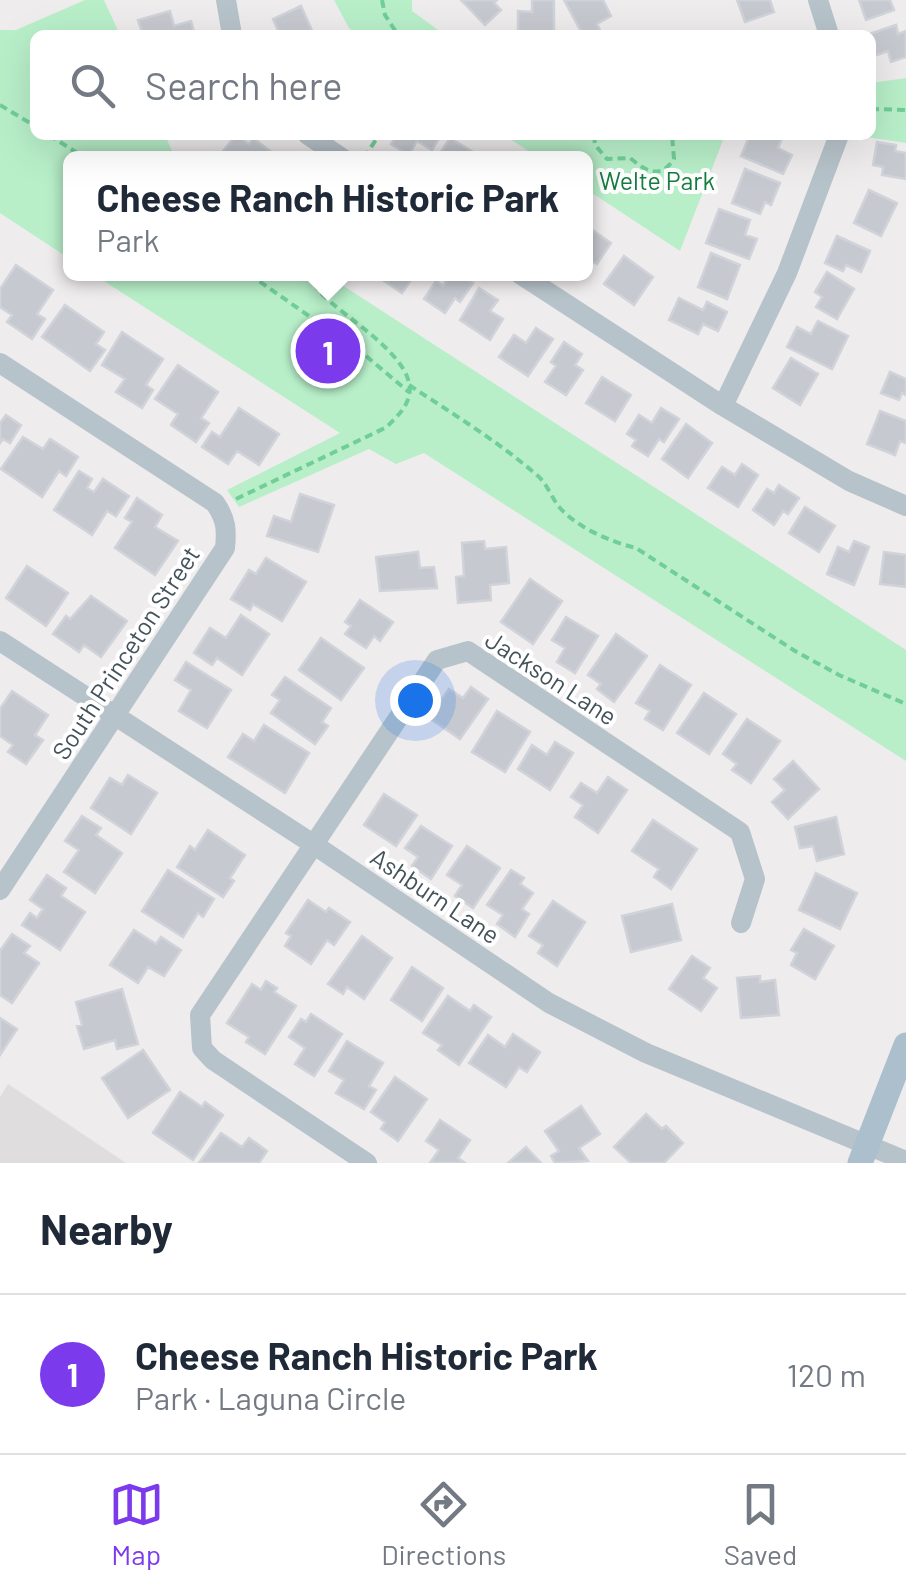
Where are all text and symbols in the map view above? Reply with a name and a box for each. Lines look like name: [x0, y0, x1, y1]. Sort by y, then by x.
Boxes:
search box: [30, 30, 876, 140]
icon: search: [65, 58, 120, 113]
text: Search here: [145, 62, 343, 108]
popup: [63, 151, 593, 281]
park label: Welte Park: [599, 165, 715, 195]
text: Cheese Ranch Historic Park: [97, 174, 559, 220]
text: Park: [97, 220, 160, 258]
pin: 1: [296, 314, 360, 388]
street label: South Princeton Street: [45, 540, 205, 765]
street label: Jackson Lane: [480, 624, 623, 731]
your location: [390, 675, 441, 726]
street label: Ashburn Lane: [365, 841, 506, 949]
text: Nearby: [40, 1203, 173, 1253]
text: Cheese Ranch Historic Park: [135, 1332, 598, 1378]
text: 1: [67, 1355, 78, 1393]
text: 120 m: [787, 1355, 866, 1393]
text: Park · Laguna Circle: [135, 1378, 406, 1416]
tab: Map: [109, 1477, 164, 1571]
tab: Directions: [381, 1477, 506, 1571]
tab: Saved: [724, 1477, 797, 1571]

